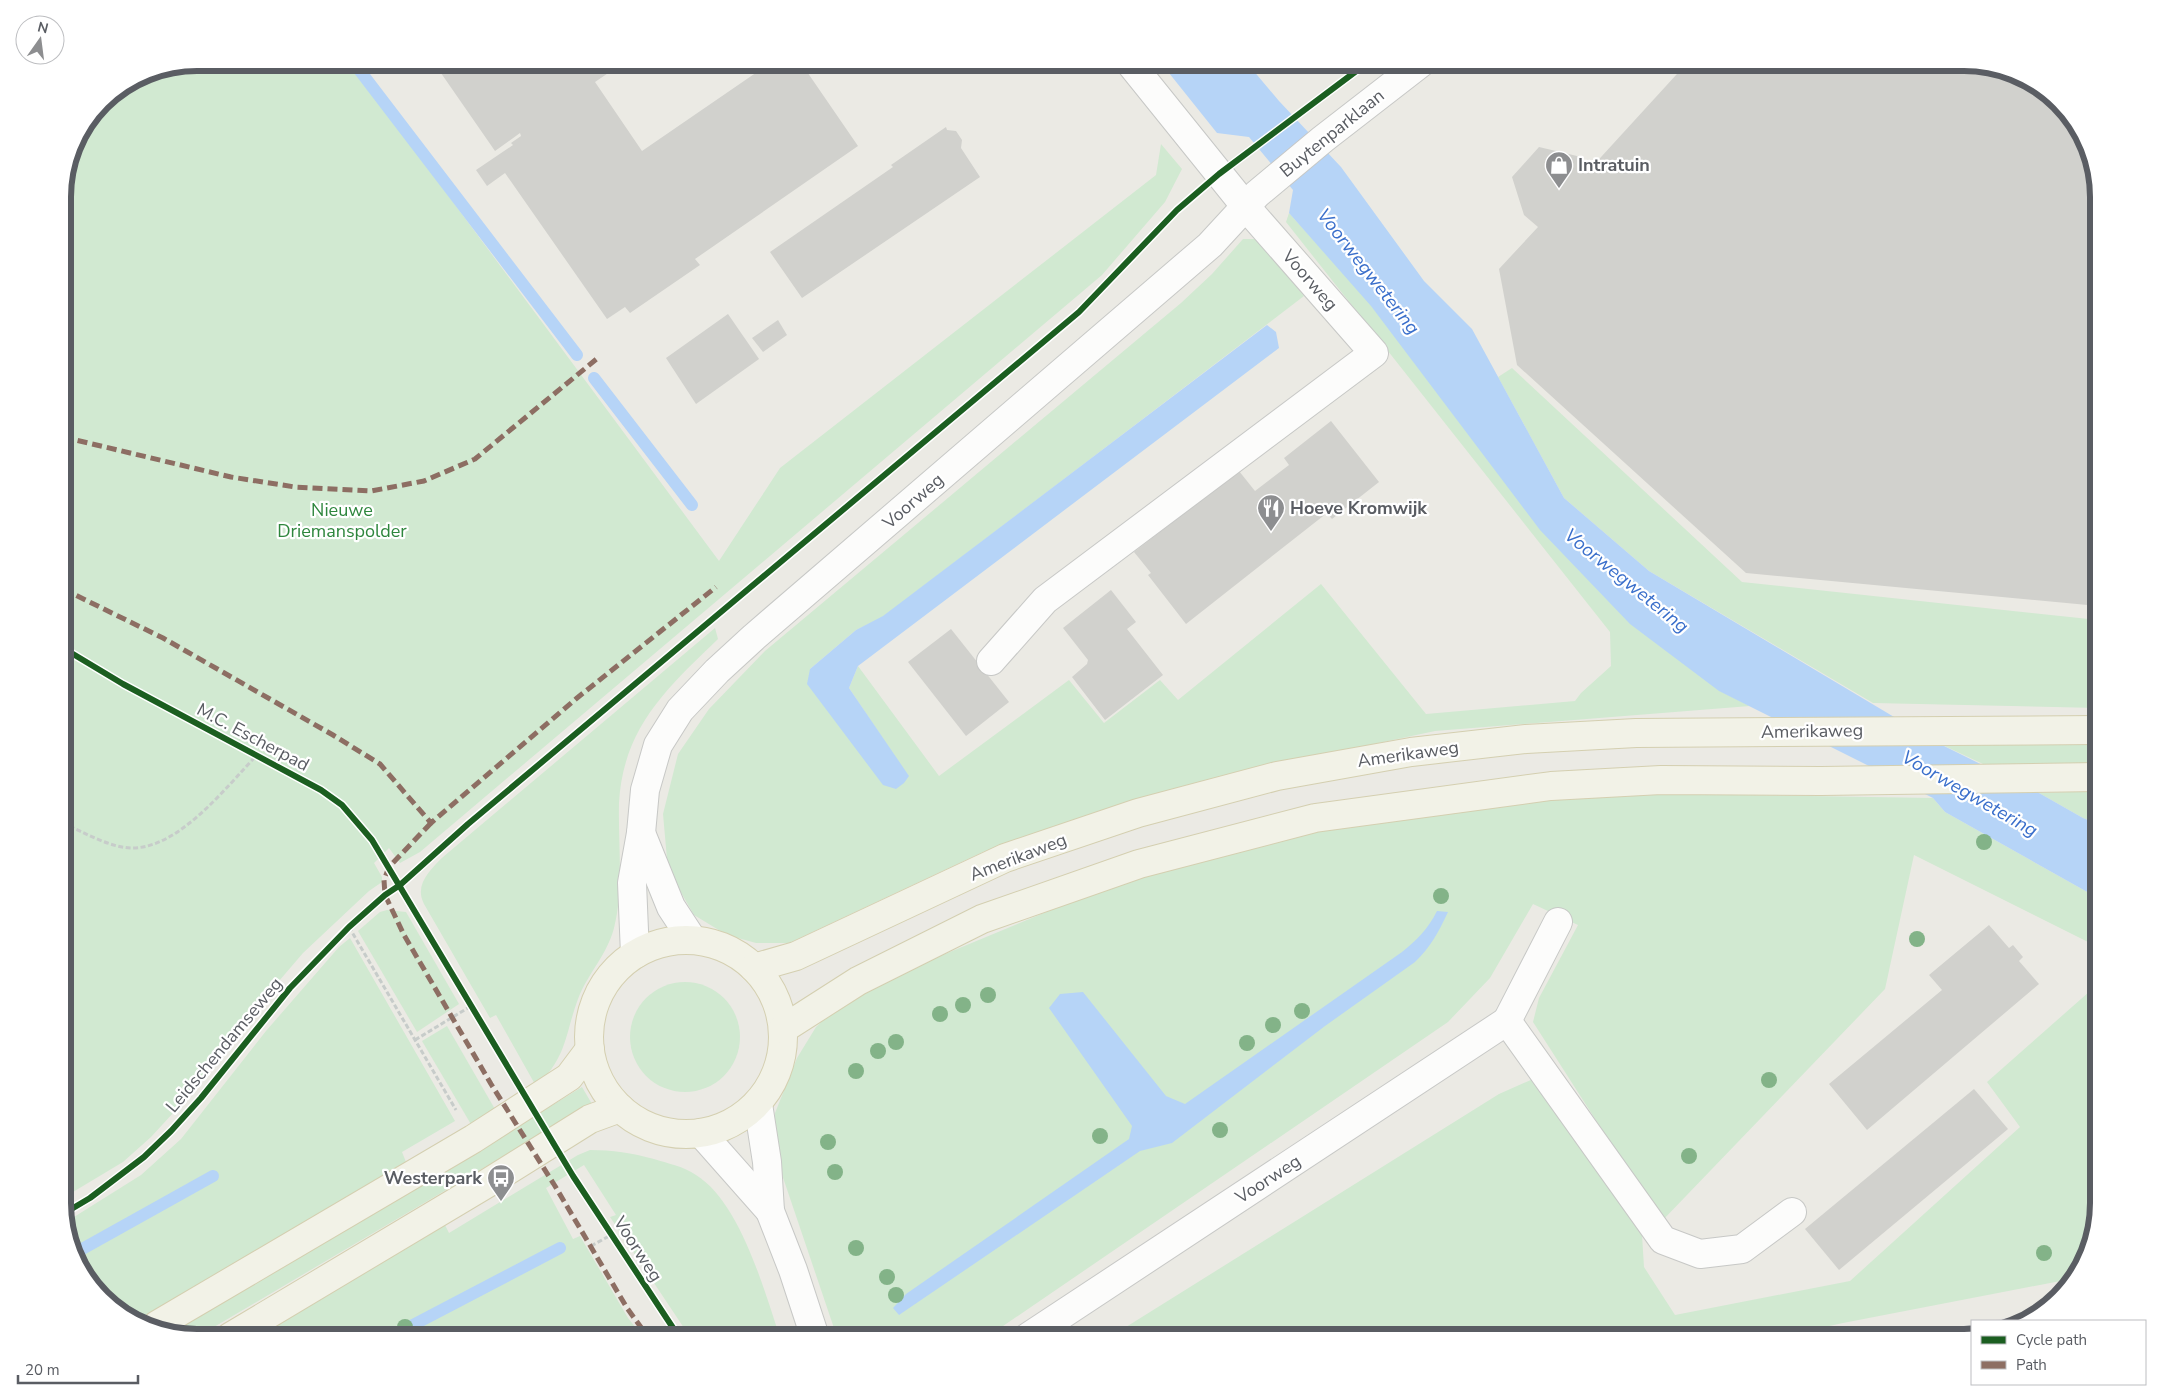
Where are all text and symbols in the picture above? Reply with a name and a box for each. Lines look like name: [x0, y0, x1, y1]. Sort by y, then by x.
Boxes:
north arrow: [15, 15, 65, 65]
text: N: [36, 17, 50, 38]
street label: Buytenparklaan: [1275, 83, 1389, 183]
shop icon: Intratuin: [1544, 150, 1574, 189]
place label: Intratuin: [1578, 153, 1650, 177]
water label: Voorwegwetering: [1311, 203, 1426, 340]
street label: Voorweg: [1276, 244, 1343, 316]
street label: Voorweg: [877, 468, 949, 535]
restaurant icon: Hoeve Kromwijk: [1256, 493, 1286, 532]
place label: Hoeve Kromwijk: [1290, 496, 1427, 520]
park label: Nieuwe Driemanspolder: [277, 498, 407, 543]
water label: Voorwegwetering: [1559, 522, 1694, 639]
street label: M.C. Escherpad: [193, 697, 313, 777]
street label: Amerikaweg: [1761, 718, 1863, 744]
street label: Amerikaweg: [1356, 735, 1460, 773]
water label: Voorwegwetering: [1897, 744, 2042, 843]
street label: Amerikaweg: [966, 827, 1070, 887]
street label: Leidschendamseweg: [160, 972, 288, 1118]
street label: Voorweg: [1230, 1149, 1305, 1210]
bus stop icon: Westerpark: [486, 1163, 516, 1202]
place label: Westerpark: [384, 1166, 482, 1190]
street label: Voorweg: [607, 1211, 668, 1286]
legend: [1971, 1320, 2146, 1385]
text: Cycle path: [2016, 1330, 2087, 1350]
scale bar: [18, 1352, 138, 1384]
text: Path: [2016, 1355, 2047, 1375]
text: 20 m: [25, 1360, 60, 1380]

